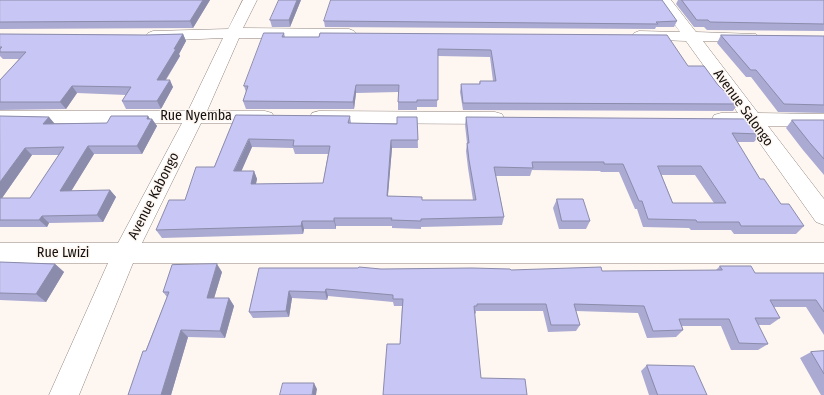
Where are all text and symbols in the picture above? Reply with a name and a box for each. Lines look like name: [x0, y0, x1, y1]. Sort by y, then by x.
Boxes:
street label: Avenue Salongo: [709, 66, 777, 150]
street label: Rue Nyemba: [160, 108, 232, 124]
street label: Avenue Kabongo: [125, 150, 183, 242]
street label: Rue Lwizi: [37, 245, 89, 261]

